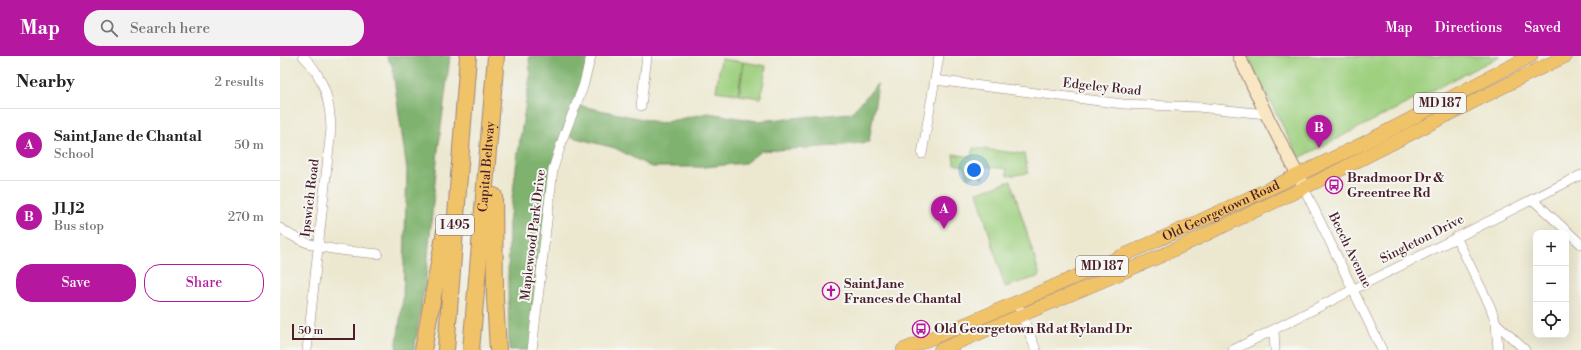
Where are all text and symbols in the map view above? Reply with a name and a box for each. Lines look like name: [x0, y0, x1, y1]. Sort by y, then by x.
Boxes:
search box: [84, 10, 364, 46]
text: Map: [20, 16, 60, 40]
icon: search: [98, 17, 120, 39]
text: Search here: [130, 19, 210, 38]
text: Map: [1385, 19, 1413, 37]
text: Directions: [1435, 19, 1502, 37]
text: Saved: [1524, 19, 1561, 37]
text: Nearby: [16, 71, 75, 93]
text: 2 results: [215, 74, 264, 90]
street label: Edgeley Road: [1062, 75, 1143, 99]
road number: MD 187: [1414, 93, 1466, 113]
pin: B: [1306, 115, 1332, 148]
street label: Capital Beltway: [475, 120, 498, 213]
text: Saint Jane de Chantal: [54, 127, 202, 146]
text: A: [24, 137, 34, 153]
text: 50 m: [234, 137, 264, 153]
text: School: [54, 146, 94, 162]
street label: Ipswich Road: [297, 157, 323, 238]
your location: [964, 160, 984, 180]
street label: Maplewood Park Drive: [517, 168, 549, 302]
place label: Bradmoor Dr & Greentree Rd: [1347, 170, 1444, 201]
bus stop icon: Bradmoor Dr & Greentree Rd: [1324, 175, 1344, 195]
street label: Old Georgetown Road: [1160, 177, 1283, 245]
pin: A: [931, 196, 957, 229]
text: J1 J2: [54, 199, 85, 218]
text: B: [24, 209, 34, 225]
text: 270 m: [228, 209, 264, 225]
street label: Beech Avenue: [1324, 209, 1375, 291]
street label: Singleton Drive: [1377, 211, 1467, 267]
road number: I 495: [436, 215, 474, 235]
text: Bus stop: [54, 218, 104, 234]
map controls: [1533, 230, 1569, 338]
button: +: [1533, 230, 1569, 266]
road number: MD 187: [1076, 256, 1128, 276]
button: Save: [16, 264, 136, 302]
button: Share: [144, 264, 264, 302]
button: −: [1533, 266, 1569, 302]
place label: Saint Jane Frances de Chantal: [844, 276, 962, 307]
church icon: Saint Jane Frances de Chantal: [821, 281, 841, 301]
button: locate: [1533, 302, 1569, 338]
bus stop icon: Old Georgetown Rd at Ryland Dr: [911, 319, 931, 339]
place label: Old Georgetown Rd at Ryland Dr: [934, 321, 1133, 337]
scale bar: [292, 322, 355, 341]
text: 50 m: [298, 324, 323, 338]

